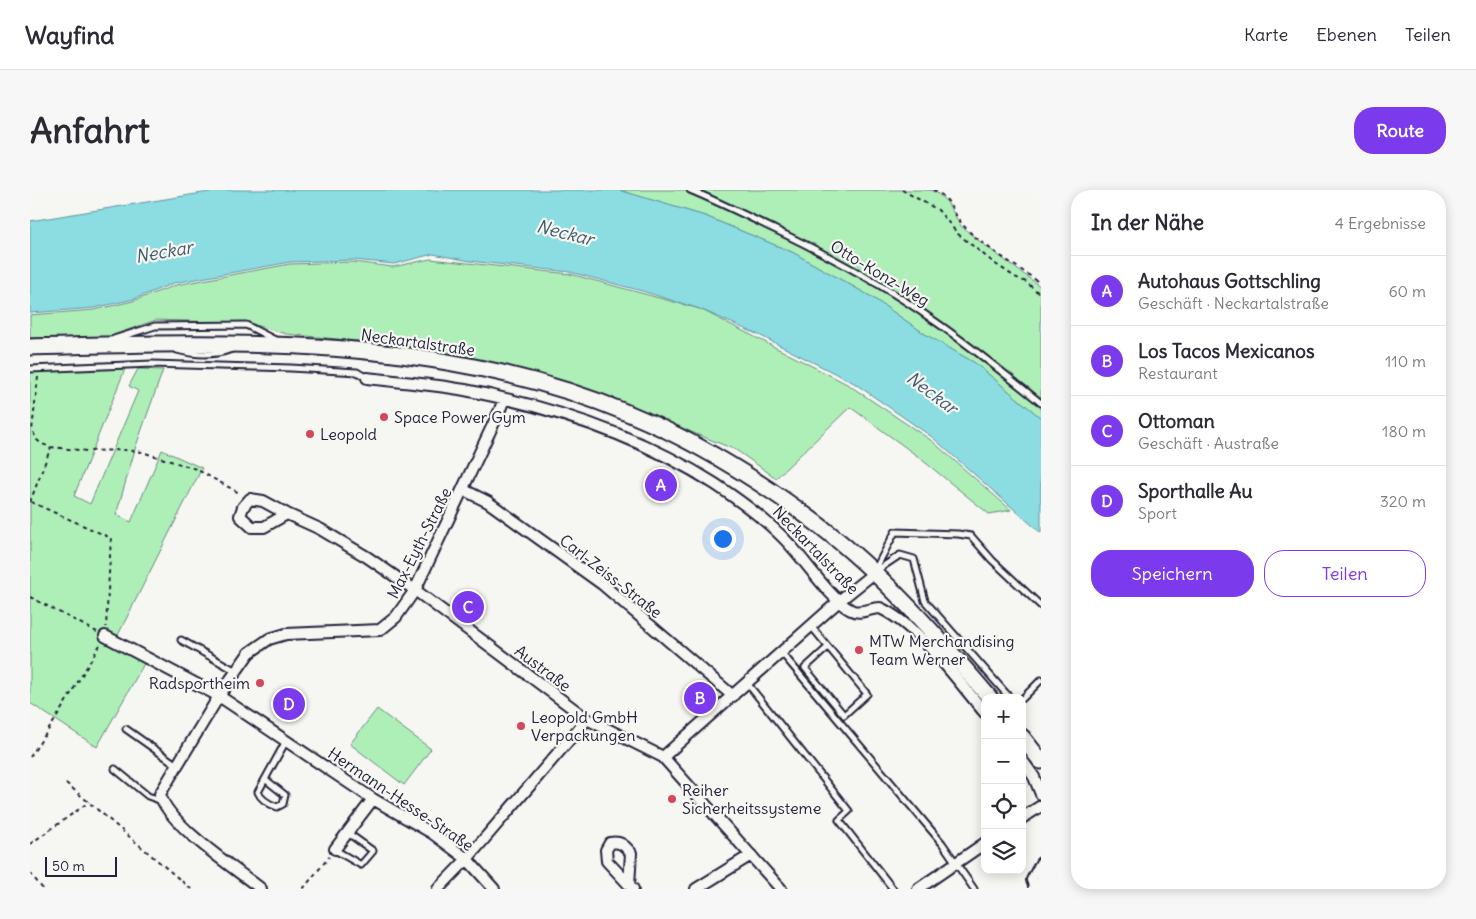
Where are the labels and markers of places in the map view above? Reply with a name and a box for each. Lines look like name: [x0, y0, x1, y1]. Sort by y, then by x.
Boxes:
place label: Space Power Gym: [394, 407, 526, 427]
marker: Space Power Gym: [378, 411, 390, 423]
place label: Leopold: [320, 424, 377, 444]
marker: Leopold: [304, 428, 316, 440]
pin: A: [645, 466, 677, 504]
pin: C: [452, 588, 484, 626]
place label: MTW Merchandising Team Werner: [869, 631, 1014, 669]
marker: MTW Merchandising Team Werner: [853, 644, 865, 656]
place label: Radsportheim: [149, 673, 250, 693]
marker: Radsportheim: [254, 677, 266, 689]
pin: B: [684, 679, 716, 717]
pin: D: [273, 685, 305, 723]
place label: Leopold GmbH Verpackungen: [531, 707, 638, 745]
marker: Leopold GmbH Verpackungen: [515, 720, 527, 732]
place label: Reiher Sicherheitssysteme: [682, 780, 821, 818]
marker: Reiher Sicherheitssysteme: [666, 793, 678, 805]

